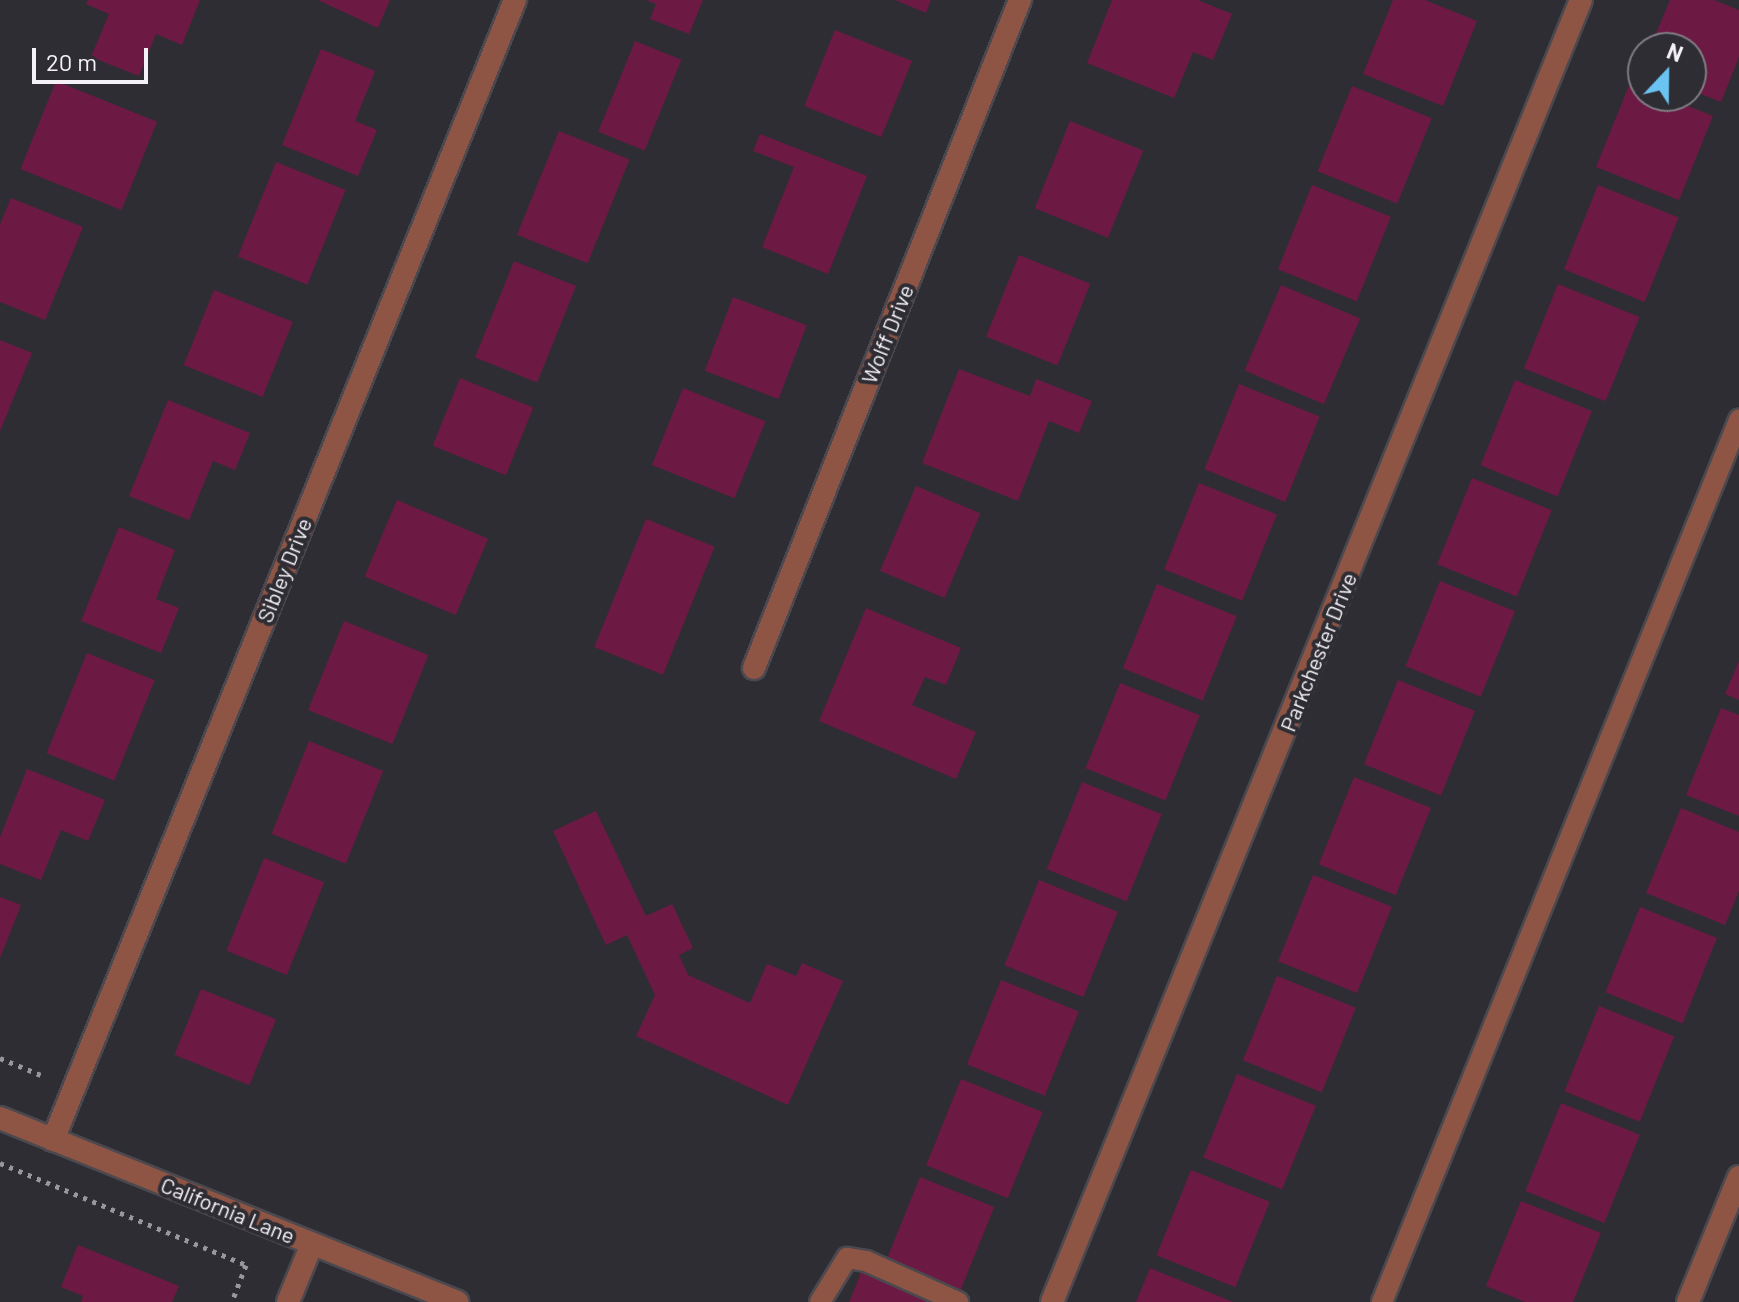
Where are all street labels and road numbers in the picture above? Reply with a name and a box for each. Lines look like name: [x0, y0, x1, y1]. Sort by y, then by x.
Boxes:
street label: Wolff Drive: [855, 281, 919, 387]
street label: Sibley Drive: [251, 514, 317, 626]
street label: Parkchester Drive: [1274, 569, 1362, 735]
street label: California Lane: [157, 1171, 299, 1249]

